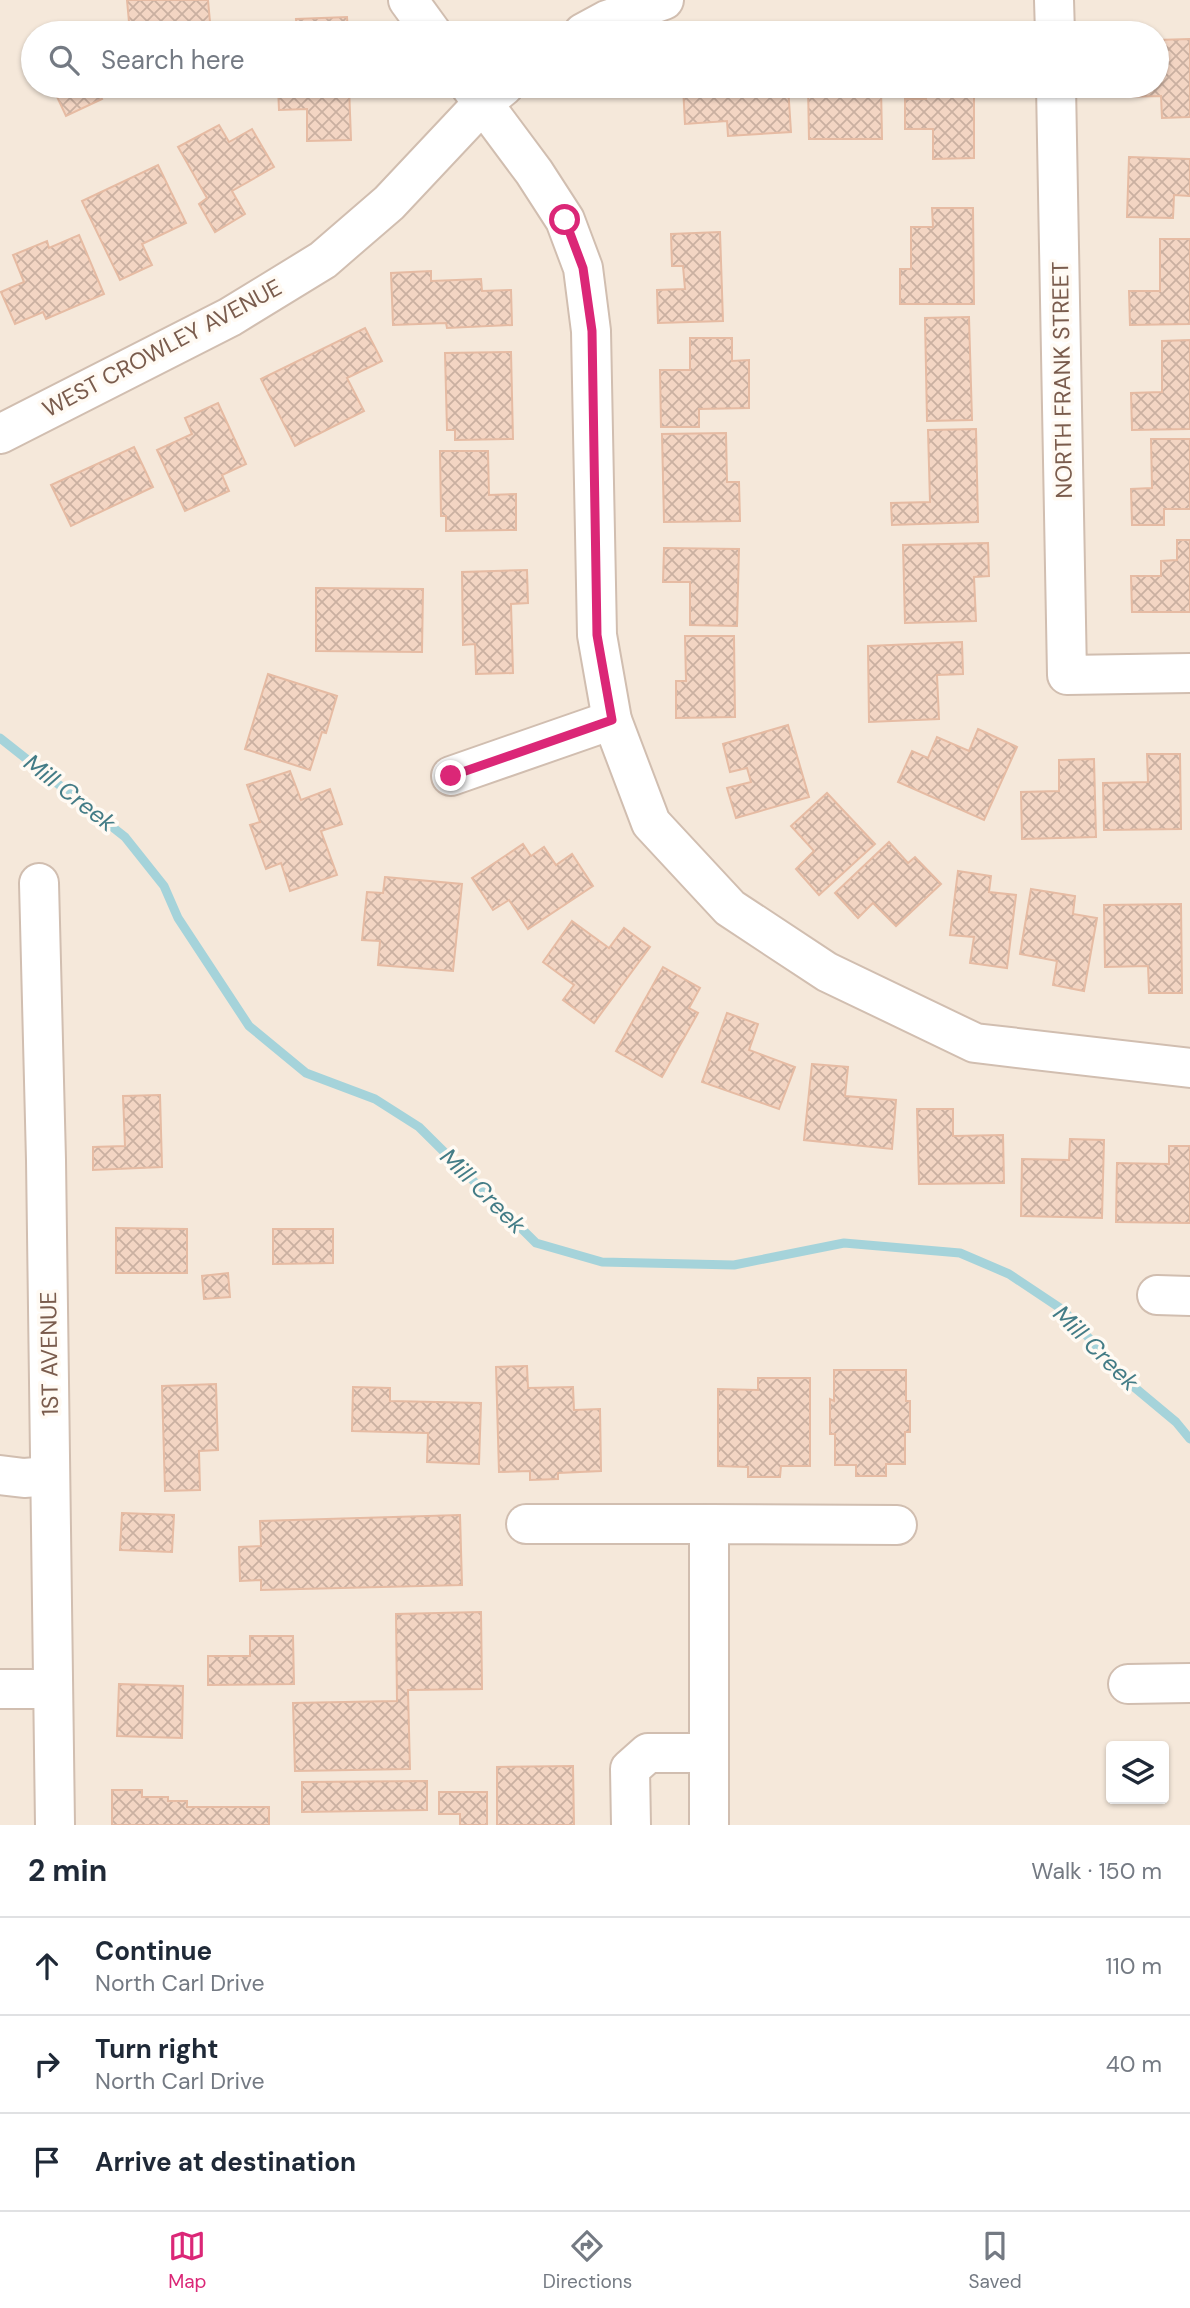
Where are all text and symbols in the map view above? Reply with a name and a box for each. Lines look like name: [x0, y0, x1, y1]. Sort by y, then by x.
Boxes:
search box: [21, 21, 1169, 98]
icon: search: [45, 41, 83, 79]
text: Search here: [101, 43, 244, 77]
route start: [549, 204, 580, 235]
street label: NORTH FRANK STREET: [1045, 261, 1079, 499]
street label: WEST CROWLEY AVENUE: [37, 272, 287, 424]
water label: Mill Creek: [18, 747, 123, 839]
route end: [435, 760, 466, 791]
water label: Mill Creek: [434, 1141, 533, 1241]
street label: 1ST AVENUE: [33, 1291, 65, 1417]
water label: Mill Creek: [1047, 1298, 1146, 1398]
map controls: [1106, 1741, 1169, 1804]
button: layers: [1106, 1741, 1169, 1804]
text: 2 min: [28, 1851, 107, 1890]
text: Walk · 150 m: [1031, 1856, 1162, 1886]
text: Continue: [95, 1934, 212, 1968]
icon: ahead: [28, 1947, 66, 1985]
text: 110 m: [1105, 1951, 1162, 1981]
text: North Carl Drive: [95, 1968, 265, 1998]
text: Turn right: [95, 2032, 219, 2066]
icon: right: [28, 2045, 66, 2083]
text: 40 m: [1106, 2049, 1162, 2079]
text: North Carl Drive: [95, 2066, 265, 2096]
icon: arrive: [28, 2143, 66, 2181]
text: Arrive at destination: [95, 2145, 356, 2179]
tab: Map: [168, 2227, 206, 2294]
tab: Directions: [543, 2227, 632, 2294]
tab: Saved: [969, 2227, 1022, 2294]

